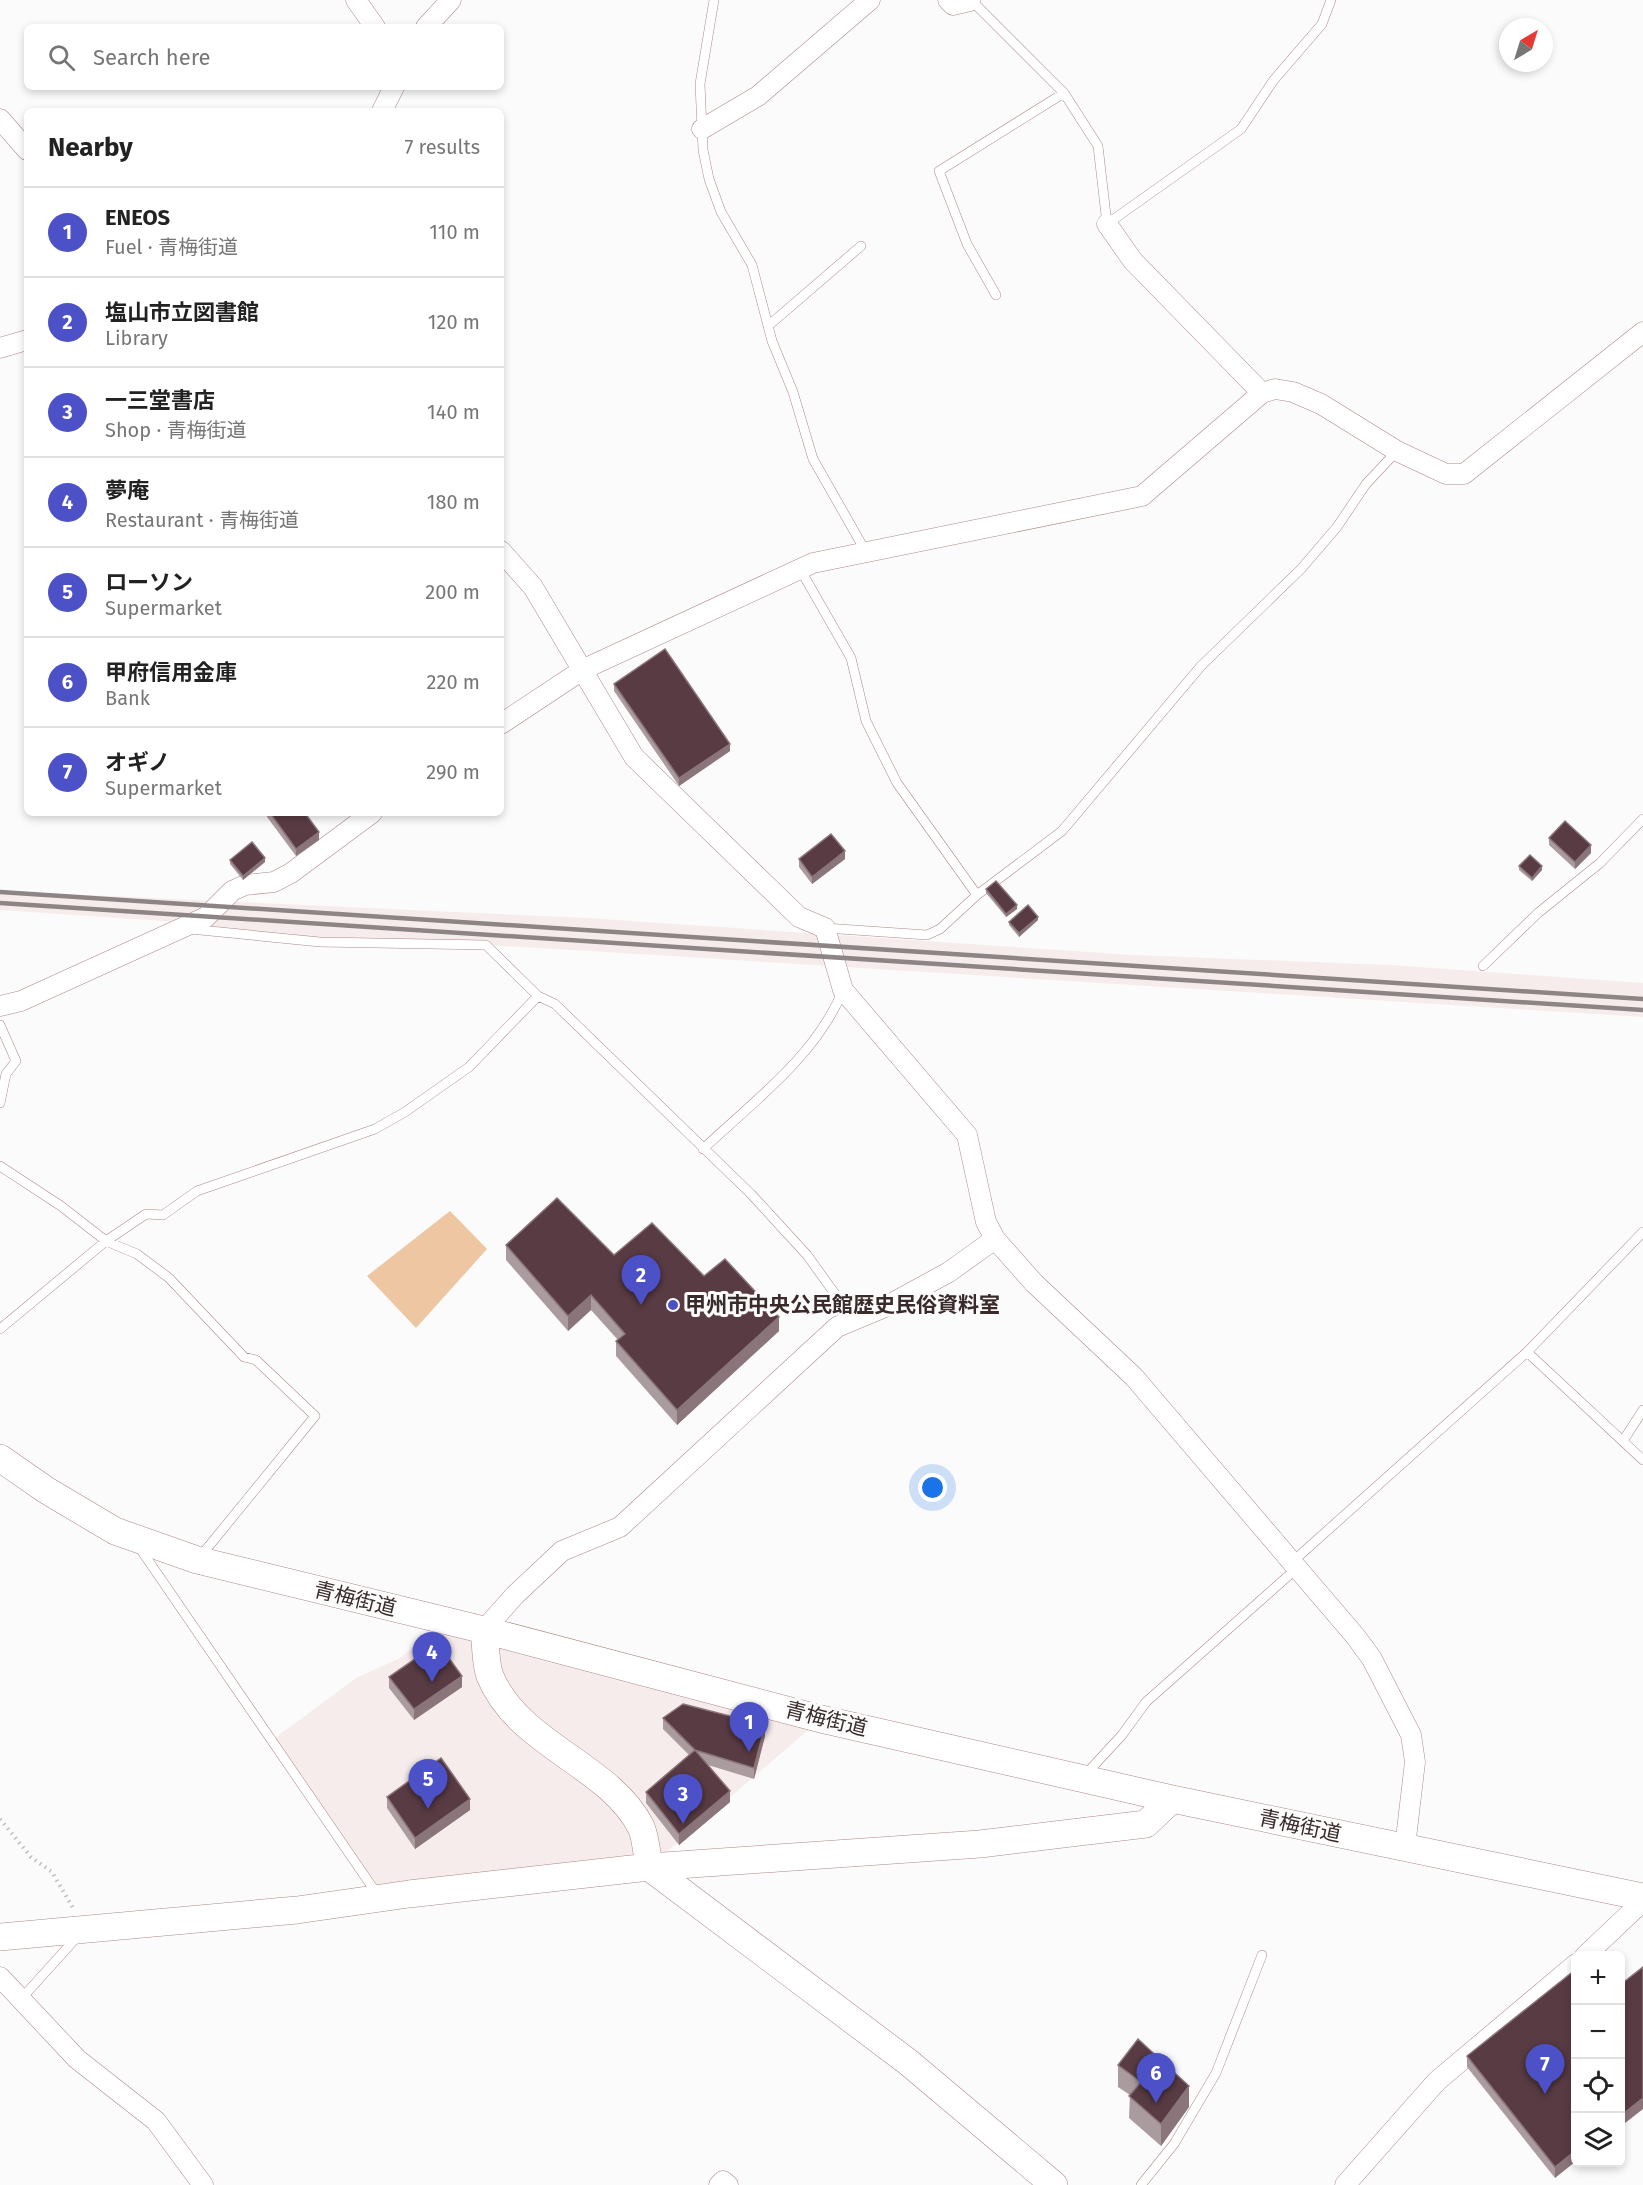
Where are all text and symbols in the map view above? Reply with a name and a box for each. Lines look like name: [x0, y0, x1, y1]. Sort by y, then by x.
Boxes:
north arrow: [1499, 18, 1553, 72]
search box: [24, 24, 504, 90]
icon: search: [45, 41, 78, 74]
text: Search here: [93, 44, 211, 71]
text: Nearby: [48, 132, 133, 163]
text: 7 results: [404, 135, 480, 159]
text: ENEOS: [105, 204, 170, 231]
text: 1: [63, 220, 72, 244]
text: 110 m: [429, 220, 480, 244]
text: Fuel · 青梅街道: [105, 235, 238, 259]
text: 塩山市立図書館: [105, 299, 259, 326]
text: 2: [62, 310, 73, 334]
text: 120 m: [428, 310, 480, 334]
text: Library: [105, 326, 168, 350]
text: 一三堂書店: [105, 387, 215, 414]
text: 3: [62, 400, 73, 424]
text: 140 m: [427, 400, 480, 424]
text: Shop · 青梅街道: [105, 418, 247, 442]
text: 夢庵: [105, 477, 149, 504]
text: 4: [62, 490, 73, 514]
text: 180 m: [427, 490, 480, 514]
text: Restaurant · 青梅街道: [105, 508, 299, 532]
text: ローソン: [105, 569, 193, 596]
text: 5: [62, 580, 73, 604]
text: 200 m: [425, 580, 480, 604]
text: Supermarket: [105, 596, 222, 620]
text: 甲府信用金庫: [105, 659, 237, 686]
text: 6: [62, 670, 73, 694]
text: 220 m: [427, 670, 480, 694]
text: Bank: [105, 686, 150, 710]
text: オギノ: [105, 749, 170, 776]
text: 7: [63, 760, 72, 784]
text: 290 m: [426, 760, 480, 784]
text: Supermarket: [105, 776, 222, 800]
pin: 2: [622, 1256, 660, 1305]
place label: 甲州市中央公民館歴史民俗資料室: [685, 1292, 1000, 1318]
marker: 甲州市中央公民館歴史民俗資料室: [666, 1298, 680, 1312]
your location: [918, 1473, 947, 1502]
street label: 青梅街道: [311, 1576, 399, 1622]
pin: 4: [412, 1632, 452, 1682]
street label: 青梅街道: [782, 1696, 870, 1742]
pin: 1: [730, 1702, 768, 1752]
pin: 5: [408, 1760, 448, 1809]
pin: 3: [664, 1774, 702, 1824]
street label: 青梅街道: [1256, 1805, 1344, 1847]
map controls: [1571, 1951, 1625, 2167]
button: +: [1571, 1951, 1625, 2005]
button: −: [1571, 2005, 1625, 2059]
pin: 7: [1526, 2044, 1564, 2094]
pin: 6: [1136, 2054, 1176, 2103]
button: locate: [1571, 2059, 1625, 2113]
button: layers: [1571, 2113, 1625, 2167]

